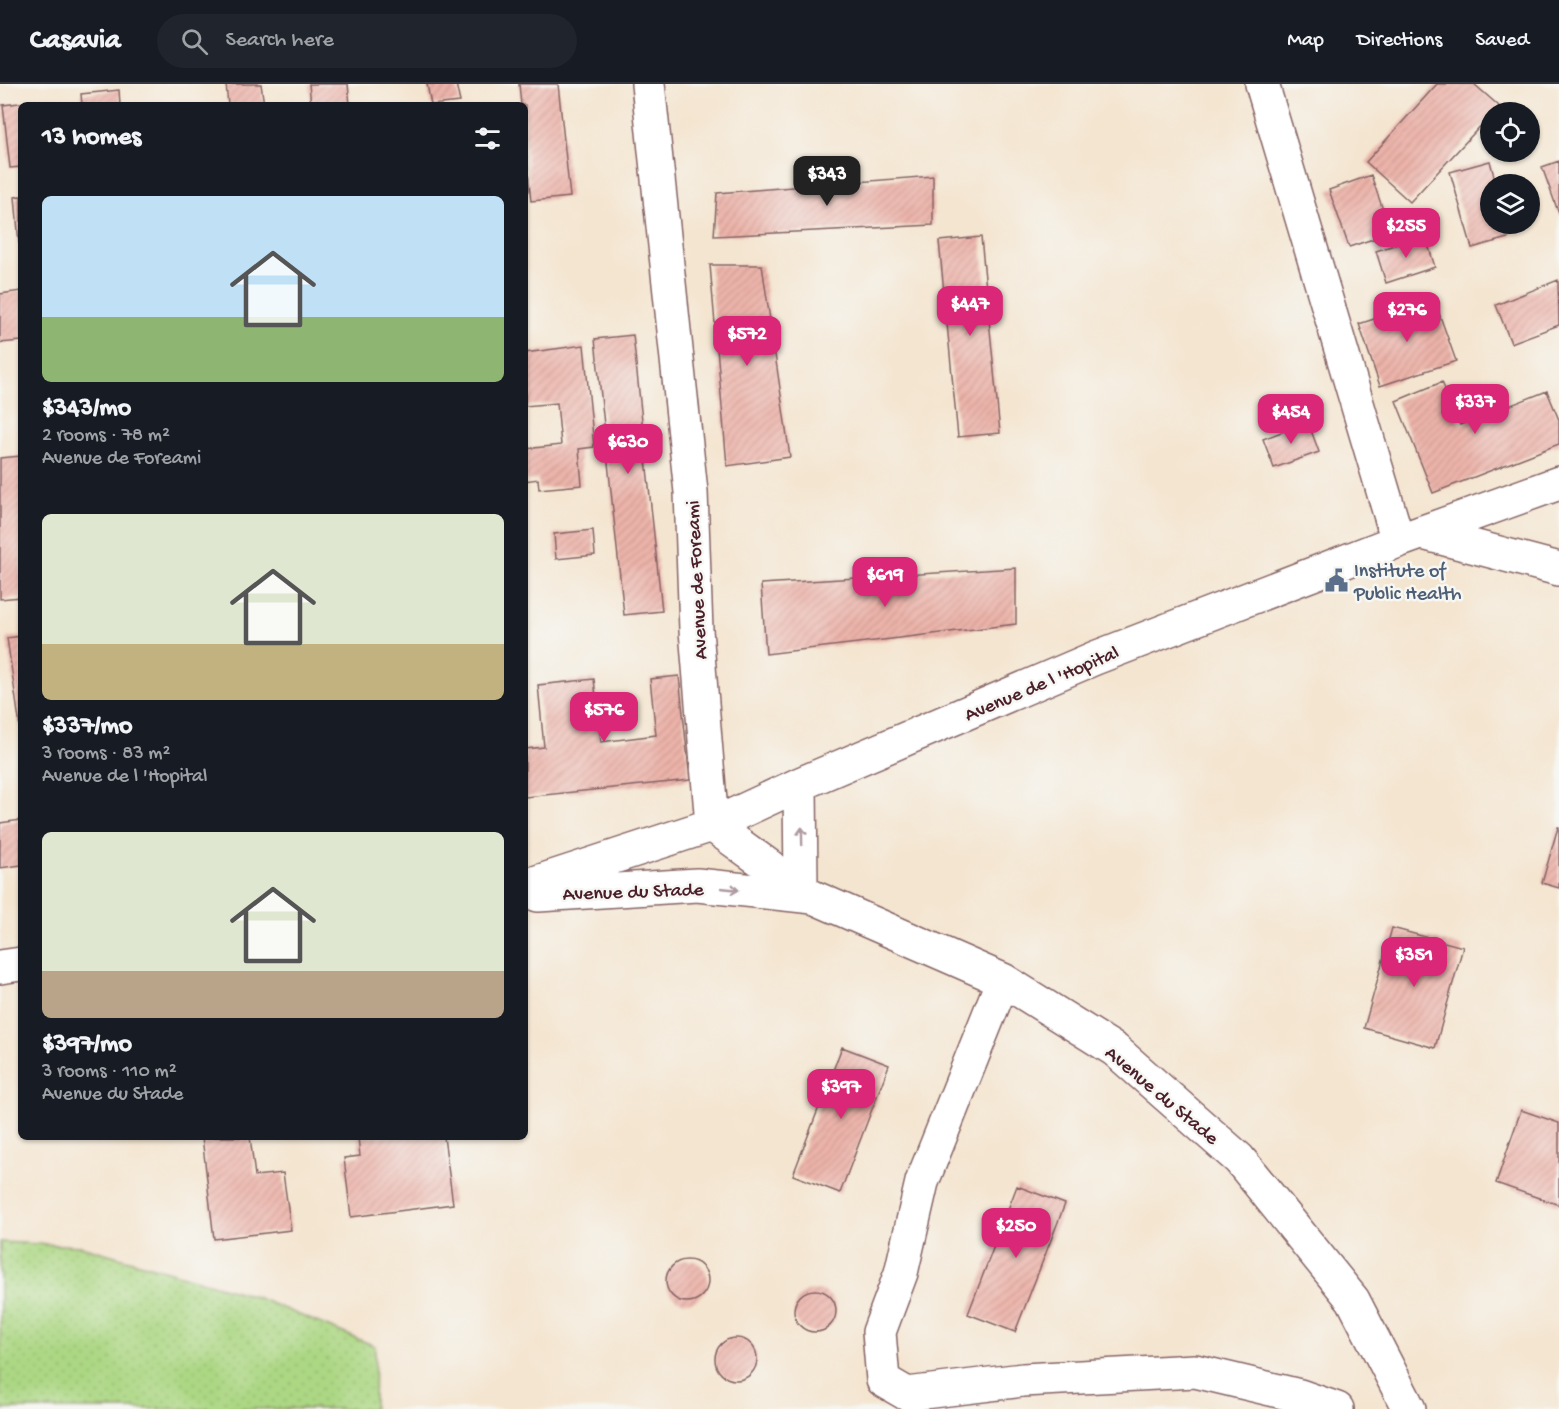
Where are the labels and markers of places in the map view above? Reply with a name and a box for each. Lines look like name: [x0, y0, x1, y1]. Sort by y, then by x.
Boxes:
pin: $343: [791, 156, 863, 207]
pin: $255: [1370, 208, 1442, 259]
pin: $447: [934, 286, 1006, 337]
pin: $276: [1371, 292, 1443, 343]
pin: $572: [711, 316, 783, 367]
pin: $337: [1439, 384, 1511, 435]
pin: $454: [1255, 394, 1327, 445]
pin: $630: [592, 424, 664, 475]
pin: $619: [849, 557, 921, 608]
place label: Institute of Public Health: [1353, 561, 1462, 607]
public building icon: Institute of Public Health: [1323, 568, 1349, 594]
pin: $576: [568, 692, 640, 743]
pin: $351: [1378, 937, 1450, 988]
pin: $397: [805, 1069, 877, 1120]
pin: $250: [980, 1208, 1052, 1259]

